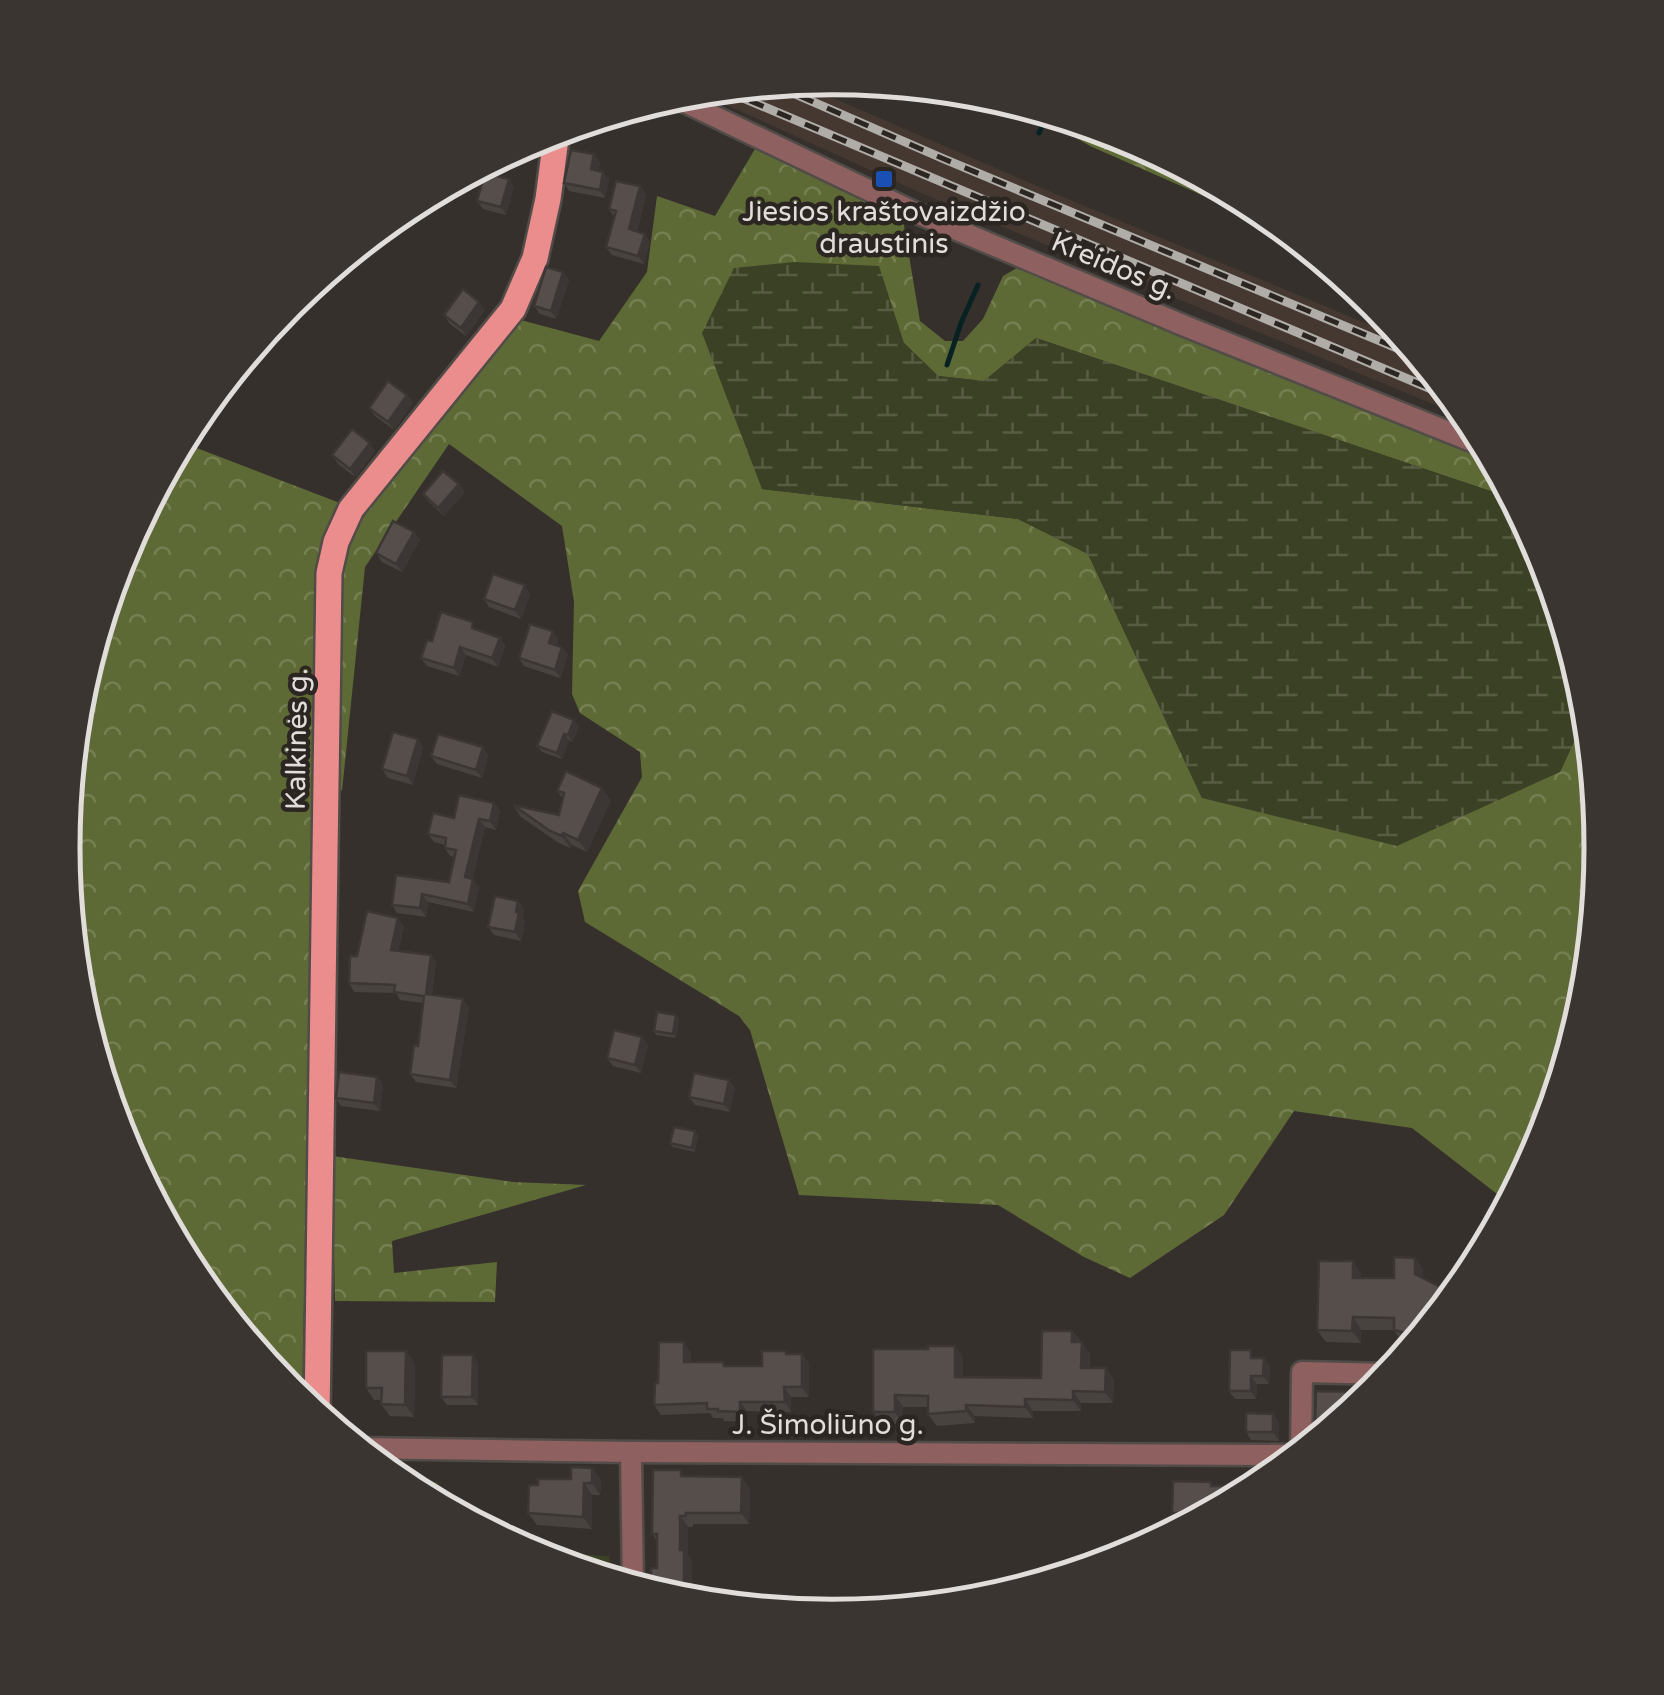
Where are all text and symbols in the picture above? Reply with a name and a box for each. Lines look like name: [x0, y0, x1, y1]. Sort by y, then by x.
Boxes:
marker: Jiesios kraštovaizdžio draustinis: [873, 168, 895, 190]
place label: Jiesios kraštovaizdžio draustinis: [742, 195, 1026, 261]
street label: Kreidos g.: [1046, 225, 1182, 307]
street label: Kalkinės g.: [279, 668, 315, 810]
street label: J. Šimoliūno g.: [732, 1408, 924, 1442]

